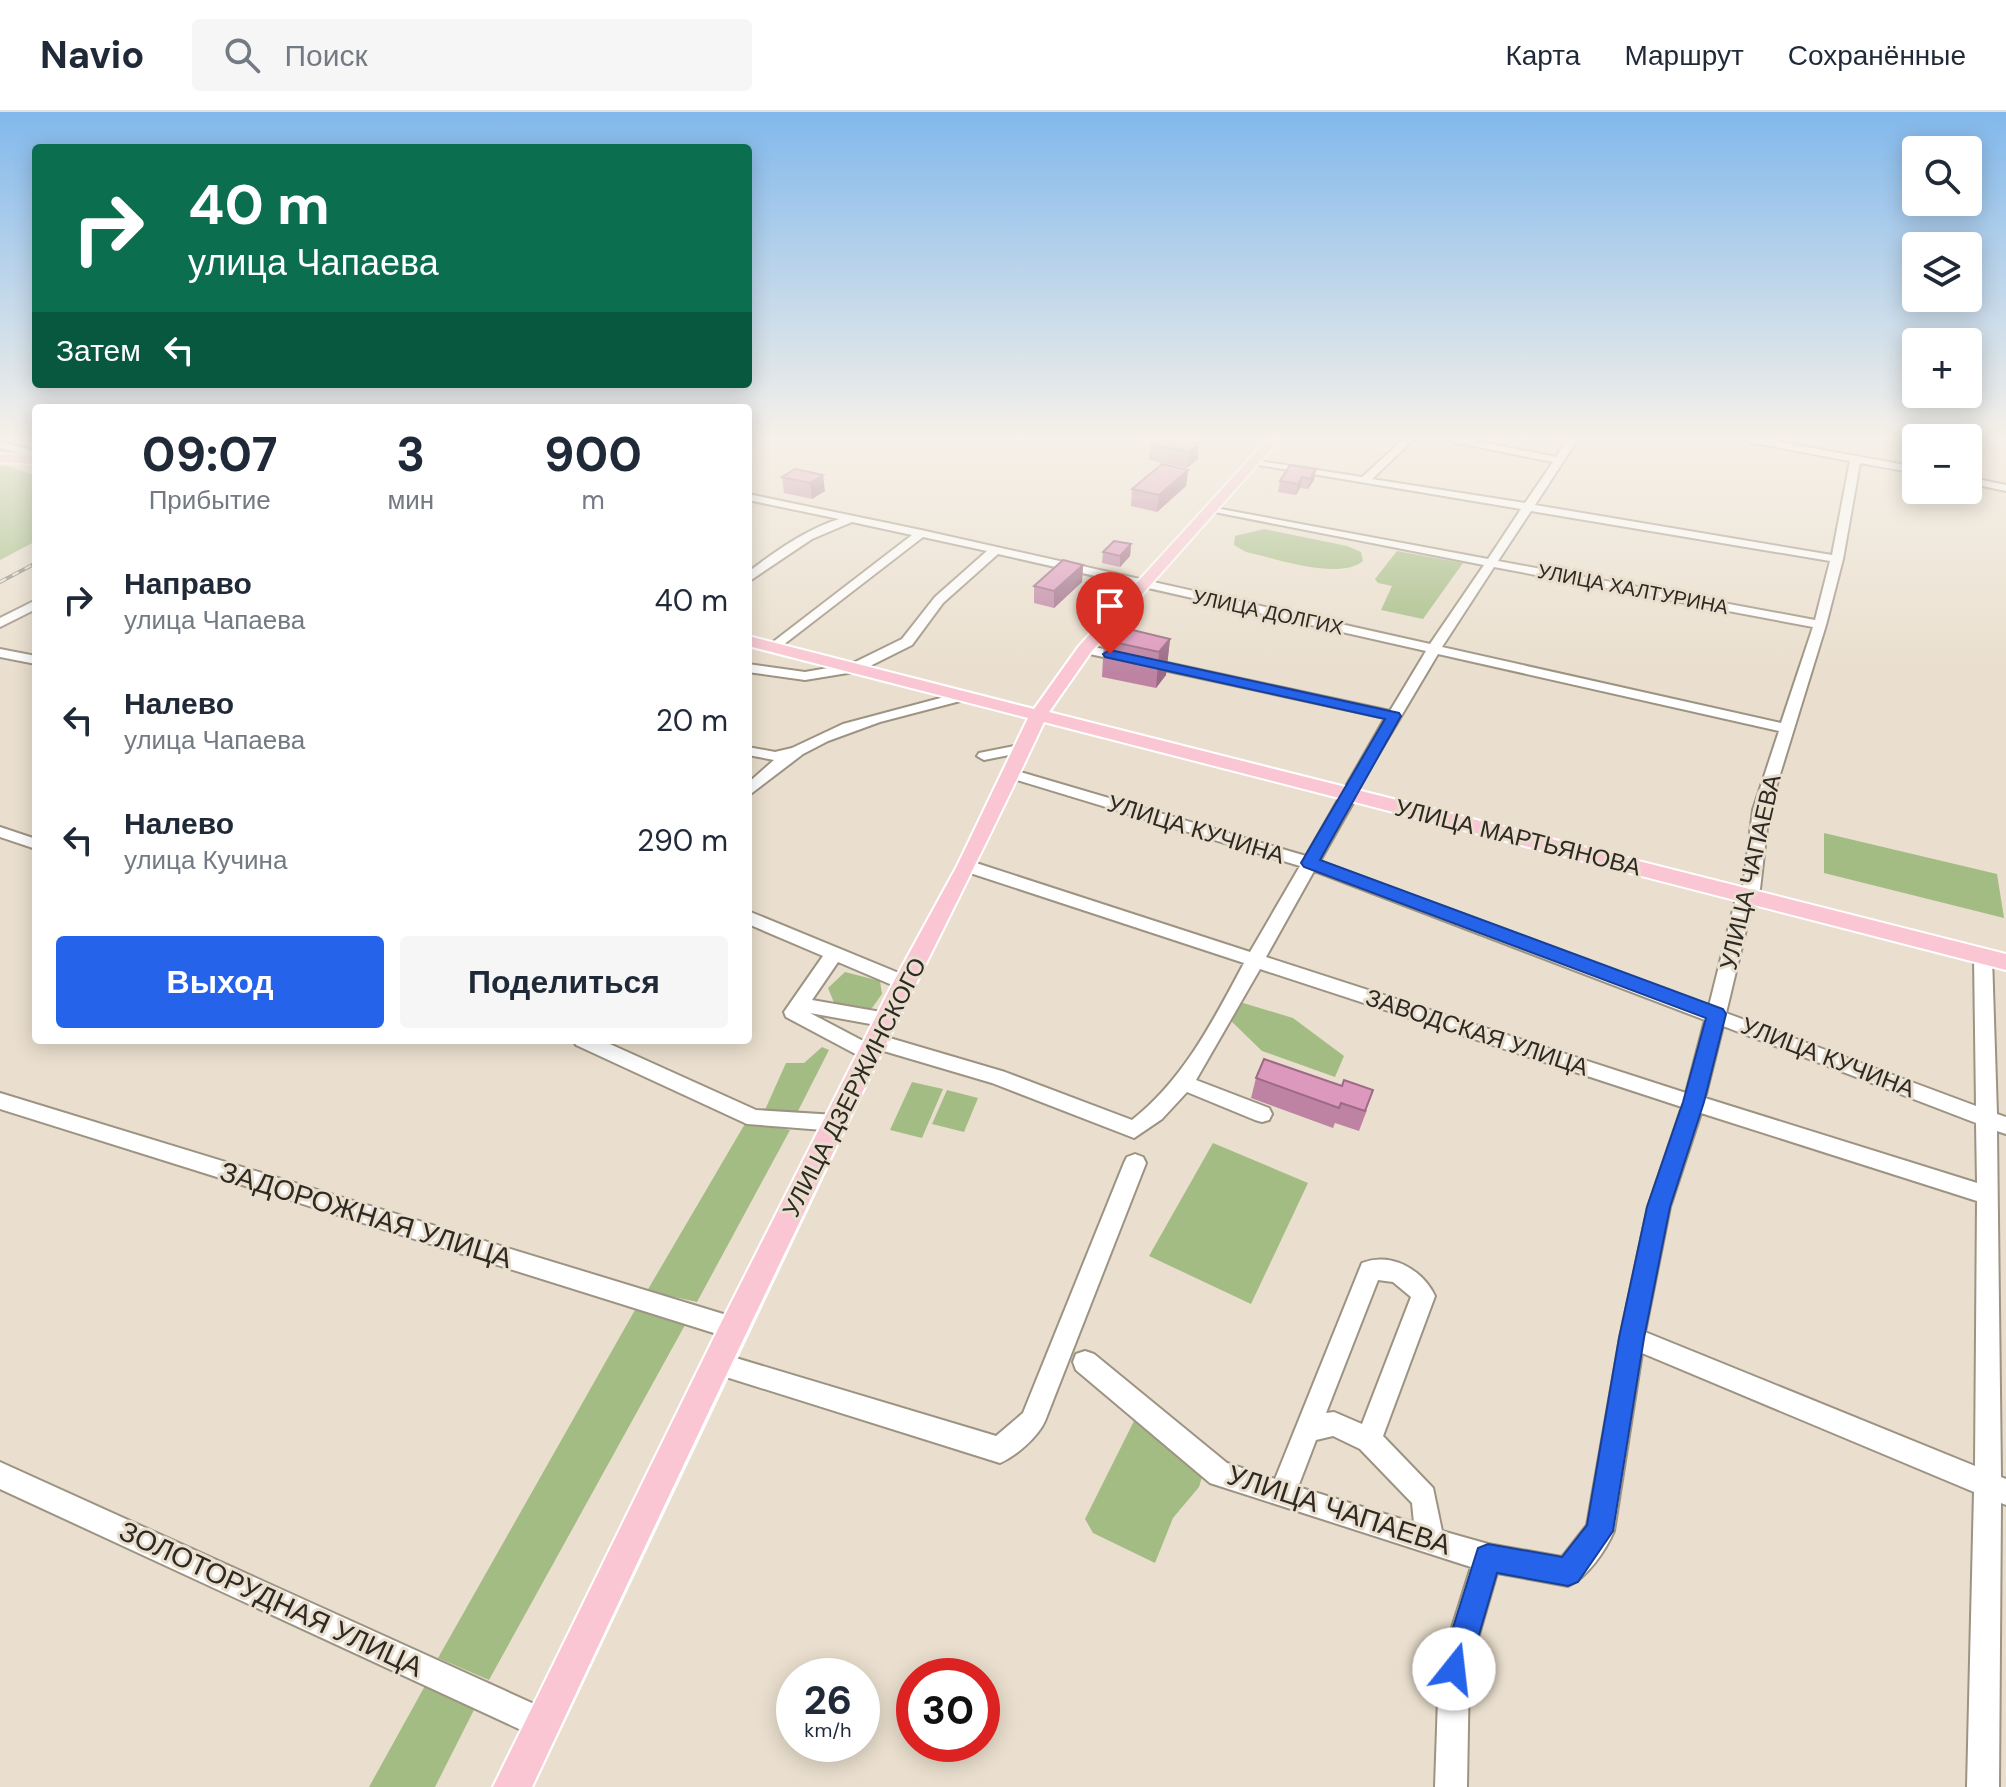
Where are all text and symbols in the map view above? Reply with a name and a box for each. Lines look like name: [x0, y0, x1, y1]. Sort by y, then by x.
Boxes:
search box: [192, 19, 752, 91]
text: Navio: [40, 30, 144, 80]
icon: search: [220, 33, 264, 77]
text: Поиск: [284, 36, 368, 75]
text: Карта: [1505, 37, 1580, 74]
text: Маршрут: [1624, 37, 1744, 74]
text: Сохранённые: [1788, 37, 1966, 74]
map controls: [1902, 136, 1982, 504]
button: search: [1902, 136, 1982, 216]
text: 40 m: [188, 168, 330, 241]
icon: right: [56, 176, 160, 280]
button: layers: [1902, 232, 1982, 312]
text: улица Чапаева: [188, 239, 439, 286]
icon: left: [157, 328, 201, 372]
button: +: [1902, 328, 1982, 408]
text: Затем: [56, 331, 141, 370]
text: 09:07: [142, 423, 278, 486]
text: 3: [396, 423, 425, 486]
text: 900: [544, 423, 642, 486]
button: −: [1902, 424, 1982, 504]
text: Прибытие: [149, 483, 271, 517]
text: мин: [387, 483, 434, 517]
text: m: [582, 483, 605, 517]
street label: УЛИЦА ХАЛТУРИНА: [1535, 558, 1731, 620]
text: Направо: [124, 564, 252, 603]
pin: [1076, 572, 1144, 654]
icon: right: [56, 578, 100, 622]
text: 40 m: [655, 581, 728, 620]
street label: УЛИЦА ДОЛГИХ: [1190, 583, 1346, 641]
icon: arrive: [1088, 584, 1132, 628]
text: улица Чапаева: [124, 603, 305, 637]
text: Налево: [124, 684, 234, 723]
icon: left: [56, 698, 100, 742]
text: 20 m: [656, 701, 728, 740]
text: улица Чапаева: [124, 723, 305, 757]
street label: УЛИЦА ЧАПАЕВА: [1712, 771, 1788, 973]
street label: УЛИЦА КУЧИНА: [1104, 787, 1288, 871]
street label: УЛИЦА МАРТЬЯНОВА: [1392, 791, 1644, 883]
text: Налево: [124, 804, 234, 843]
icon: left: [56, 818, 100, 862]
text: 290 m: [637, 821, 728, 860]
text: улица Кучина: [124, 843, 287, 877]
button: Выход: [56, 936, 384, 1028]
button: Поделиться: [400, 936, 728, 1028]
street label: УЛИЦА ДЗЕРЖИНСКОГО: [775, 952, 933, 1222]
street label: ЗАВОДСКАЯ УЛИЦА: [1362, 981, 1592, 1083]
street label: УЛИЦА КУЧИНА: [1737, 1010, 1919, 1104]
street label: ЗАДОРОЖНАЯ УЛИЦА: [215, 1153, 517, 1277]
street label: УЛИЦА ЧАПАЕВА: [1222, 1456, 1456, 1564]
street label: ЗОЛОТОРУДНАЯ УЛИЦА: [113, 1512, 429, 1686]
position arrow: [1412, 1627, 1496, 1711]
speed limit sign: 30: [896, 1658, 1000, 1762]
text: 26: [804, 1674, 852, 1726]
text: km/h: [804, 1717, 852, 1743]

